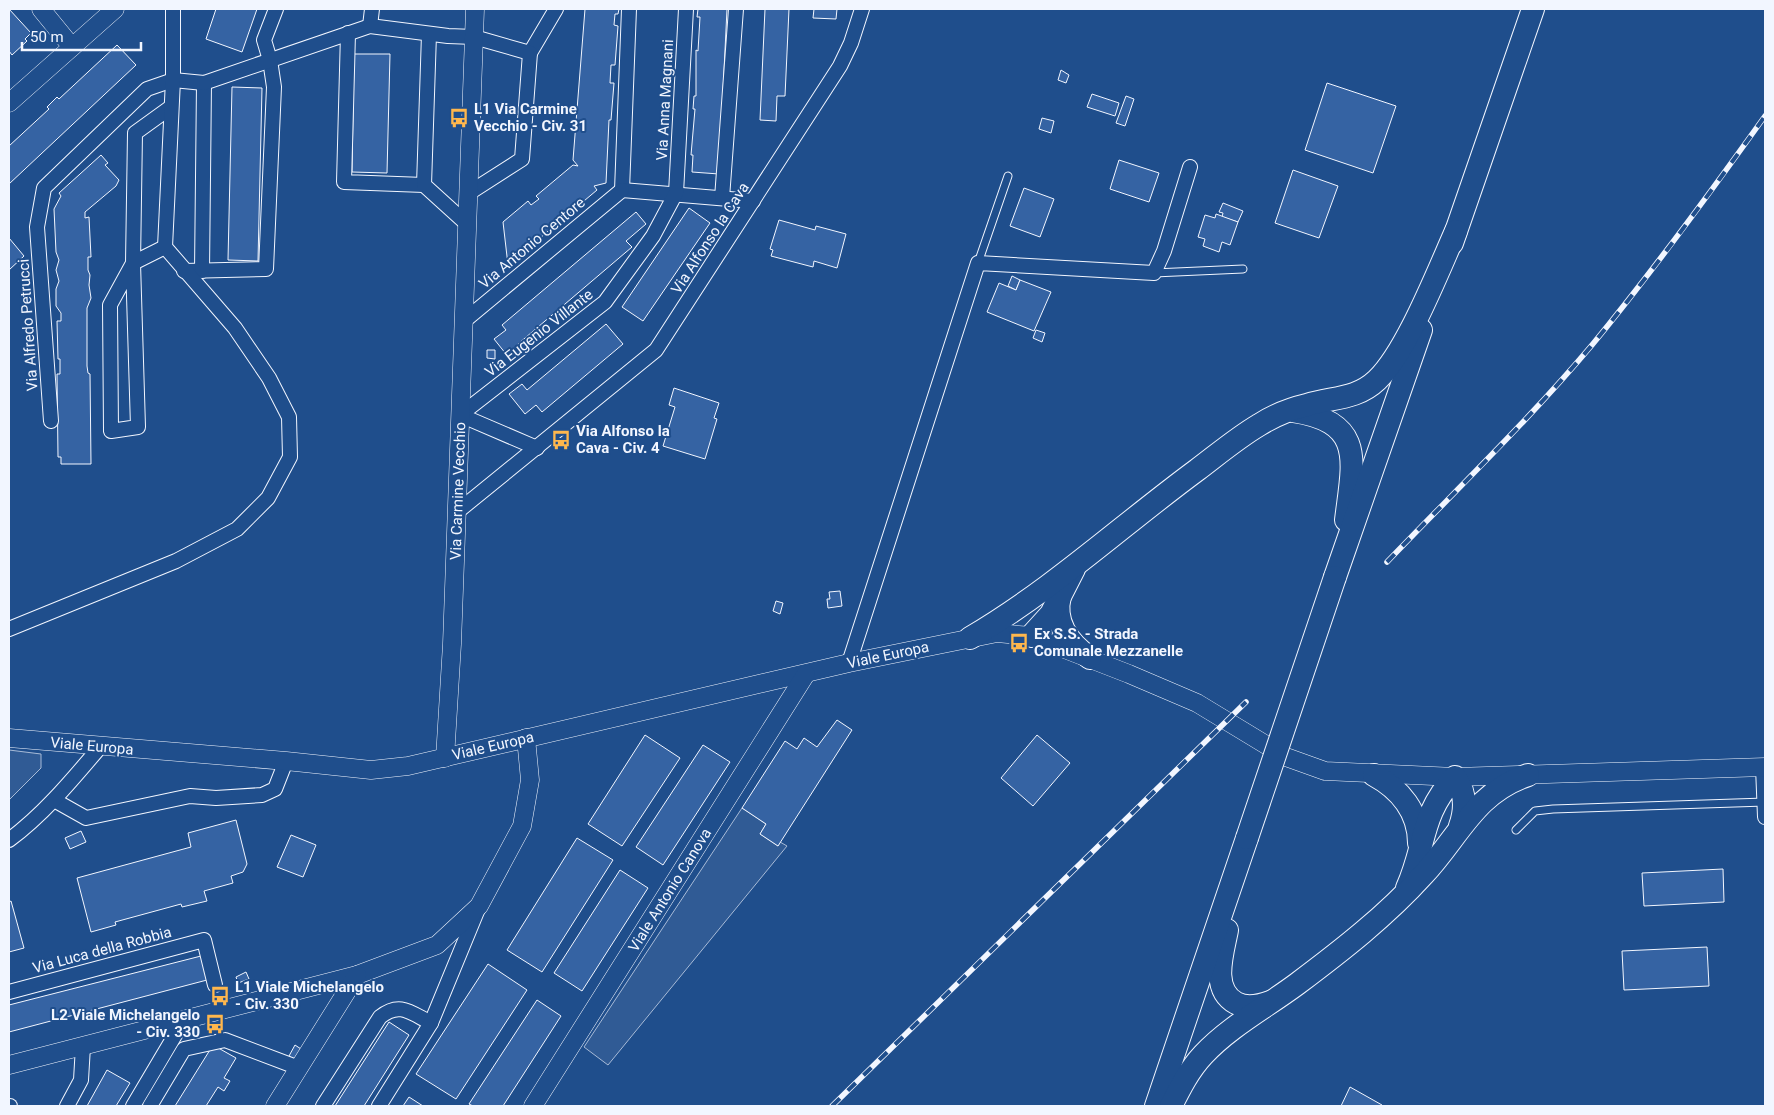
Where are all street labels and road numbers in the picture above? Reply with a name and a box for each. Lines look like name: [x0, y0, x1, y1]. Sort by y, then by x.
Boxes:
street label: Via Anna Magnani: [653, 39, 677, 161]
street label: Via Alfonso la Cava: [667, 179, 753, 297]
street label: Via Antonio Centore: [475, 193, 589, 293]
street label: Via Alfredo Petrucci: [14, 258, 42, 392]
street label: Via Eugenio Villante: [481, 285, 597, 381]
street label: Via Carmine Vecchio: [447, 422, 469, 560]
street label: Viale Europa: [845, 638, 931, 672]
street label: Viale Europa: [450, 728, 536, 764]
street label: Viale Europa: [50, 733, 134, 759]
street label: Viale Antonio Canova: [625, 825, 715, 955]
street label: Via Luca della Robbia: [31, 923, 173, 977]

